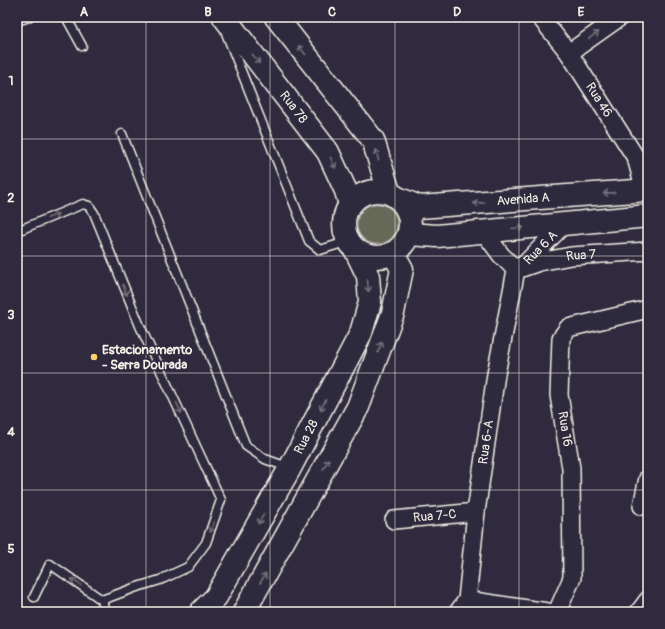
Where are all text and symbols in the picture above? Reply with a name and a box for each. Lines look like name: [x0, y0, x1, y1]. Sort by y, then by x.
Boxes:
text: A: [80, 4, 89, 20]
text: B: [204, 4, 212, 20]
text: C: [328, 4, 336, 20]
text: D: [453, 4, 461, 20]
text: E: [578, 4, 585, 20]
one-way arrow: [589, 31, 600, 39]
one-way arrow: [298, 45, 307, 56]
one-way arrow: [252, 53, 260, 64]
text: 1: [8, 73, 14, 89]
street label: Rua 46: [582, 80, 616, 120]
street label: Rua 78: [276, 88, 311, 127]
one-way arrow: [373, 149, 380, 162]
one-way arrow: [330, 157, 337, 169]
street label: Avenida A: [496, 189, 551, 209]
text: 2: [7, 190, 15, 206]
one-way arrow: [603, 190, 616, 197]
one-way arrow: [473, 199, 486, 206]
one-way arrow: [47, 211, 59, 219]
one-way arrow: [511, 225, 524, 232]
street label: Rua 6 A: [520, 227, 561, 268]
street label: Rua 7: [565, 246, 597, 265]
one-way arrow: [365, 279, 372, 292]
one-way arrow: [122, 283, 130, 295]
text: 3: [7, 307, 15, 323]
one-way arrow: [377, 341, 385, 353]
place label: Estacionamento - Serra Dourada: [102, 342, 192, 373]
marker: Estacionamento - Serra Dourada: [89, 352, 99, 362]
one-way arrow: [319, 399, 326, 411]
one-way arrow: [175, 402, 183, 414]
street label: Rua 16: [554, 410, 576, 448]
street label: Rua 28: [291, 417, 322, 457]
street label: Rua 6-A: [475, 418, 497, 465]
text: 4: [7, 424, 15, 440]
one-way arrow: [322, 458, 330, 470]
street label: Rua 7-C: [412, 506, 457, 526]
one-way arrow: [257, 513, 265, 525]
one-way arrow: [207, 520, 215, 532]
text: 5: [7, 541, 15, 557]
one-way arrow: [259, 572, 267, 584]
one-way arrow: [71, 578, 82, 586]

